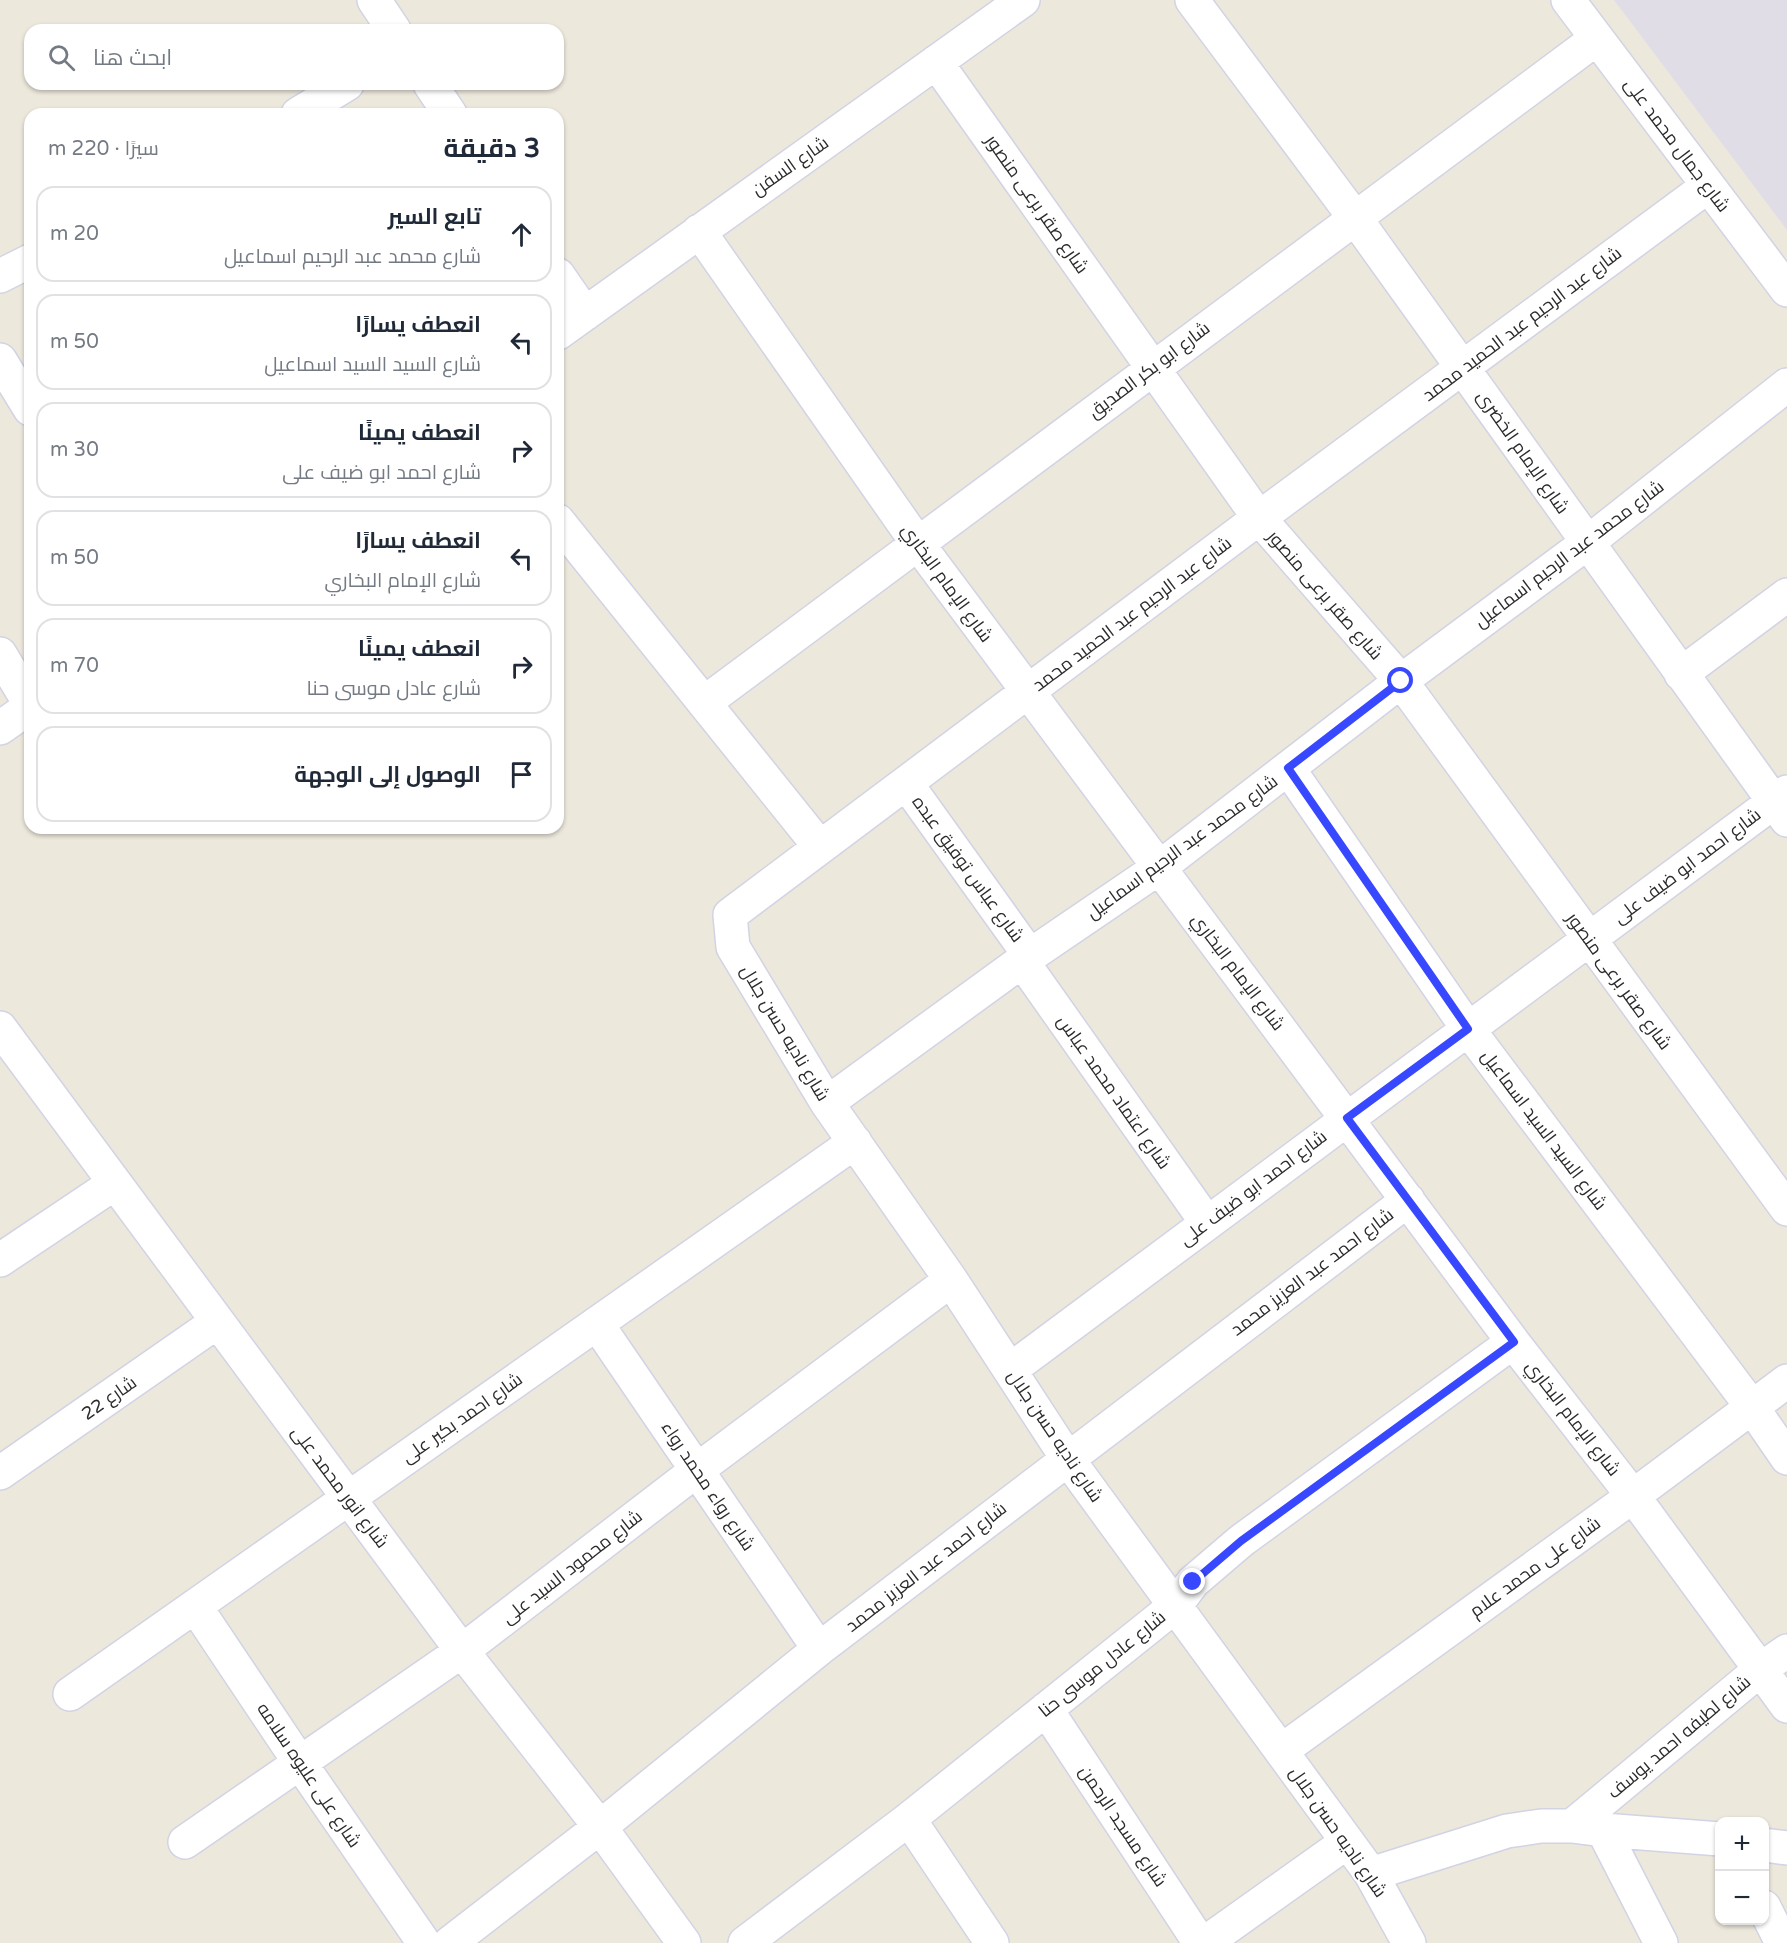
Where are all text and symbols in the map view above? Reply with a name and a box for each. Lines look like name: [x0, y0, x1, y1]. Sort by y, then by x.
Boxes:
search box: [24, 24, 564, 90]
icon: search: [45, 41, 78, 74]
text: ابحث هنا: [93, 45, 172, 71]
street label: شارع جمال محمد على: [1619, 74, 1735, 217]
street label: شارع صقر برعى منصور: [979, 129, 1093, 278]
street label: شارع السفن: [747, 131, 833, 201]
text: 3 دقيقة: [443, 133, 540, 164]
text: سيرًا · 220 m: [48, 137, 159, 161]
text: تابع السير: [388, 204, 481, 230]
icon: ahead: [505, 218, 538, 251]
text: 20 m: [50, 222, 99, 246]
street label: شارع عبد الرحيم عبد الحميد محمد: [1418, 242, 1627, 407]
text: شارع محمد عبد الرحيم اسماعيل: [224, 245, 481, 269]
text: انعطف يسارًا: [355, 312, 481, 338]
street label: شارع ابو بكر الصديق: [1084, 317, 1215, 424]
icon: left: [505, 326, 538, 359]
text: 50 m: [50, 330, 99, 354]
text: شارع السيد السيد اسماعيل: [264, 353, 481, 377]
street label: شارع الإمام الخضرى: [1471, 386, 1574, 519]
text: انعطف يمينًا: [358, 420, 481, 446]
icon: right: [505, 434, 538, 467]
text: 30 m: [50, 438, 99, 462]
text: شارع احمد ابو ضيف على: [282, 461, 481, 485]
street label: شارع محمد عبد الرحيم اسماعيل: [1470, 476, 1669, 633]
street label: شارع الإمام البخاري: [894, 520, 997, 648]
street label: شارع صقر برعى منصور: [1261, 525, 1387, 665]
text: انعطف يسارًا: [355, 528, 481, 554]
street label: شارع عبد الرحيم عبد الحميد محمد: [1028, 532, 1237, 697]
icon: left: [505, 542, 538, 575]
text: 50 m: [50, 546, 99, 570]
text: شارع الإمام البخاري: [324, 569, 481, 593]
text: انعطف يمينًا: [358, 636, 481, 662]
icon: right: [505, 650, 538, 683]
text: 70 m: [50, 654, 99, 678]
route start: [1387, 667, 1413, 693]
text: شارع عادل موسى حنا: [306, 677, 481, 701]
icon: arrive: [505, 758, 538, 791]
text: الوصول إلى الوجهة: [294, 762, 481, 788]
street label: شارع محمد عبد الرحيم اسماعيل: [1082, 770, 1283, 925]
street label: شارع عباس توفيق عبده: [907, 792, 1029, 947]
street label: شارع احمد ابو ضيف على: [1609, 803, 1766, 929]
street label: شارع صقر برعى منصور: [1560, 907, 1676, 1055]
street label: شارع الإمام البخاري: [1184, 909, 1289, 1037]
street label: شارع ناديه حسن جلال: [735, 961, 834, 1105]
street label: شارع اعتماد محمد عباس: [1052, 1011, 1176, 1174]
street label: شارع السيد السيد اسماعيل: [1476, 1046, 1611, 1215]
street label: شارع احمد ابو ضيف على: [1175, 1125, 1332, 1251]
street label: شارع احمد عبد العزيز محمد: [1226, 1204, 1398, 1341]
street label: شارع الإمام البخاري: [1519, 1356, 1625, 1482]
street label: شارع ناديه حسن جلال: [1002, 1366, 1107, 1507]
street label: شارع احمد بكير على: [397, 1368, 527, 1469]
street label: شارع 22: [77, 1371, 141, 1426]
street label: شارع رواء محمد رواء: [656, 1417, 759, 1555]
street label: شارع انور محمد على: [286, 1421, 393, 1553]
street label: شارع احمد عبد العزيز محمد: [841, 1497, 1012, 1637]
street label: شارع محمود السيد على: [497, 1505, 647, 1630]
street label: شارع على محمد علام: [1465, 1512, 1605, 1623]
route end: [1179, 1568, 1205, 1594]
street label: شارع عادل موسى حنا: [1034, 1606, 1171, 1723]
street label: شارع لطيفه احمد يوسف: [1603, 1671, 1756, 1804]
street label: شارع على عليوه سلامه: [252, 1698, 366, 1852]
street label: شارع مسجد الرحمن: [1073, 1761, 1172, 1891]
street label: شارع ناديه حسن جلال: [1284, 1762, 1391, 1902]
map controls: [1715, 1817, 1769, 1925]
button: +: [1715, 1817, 1769, 1871]
button: −: [1715, 1871, 1769, 1925]

